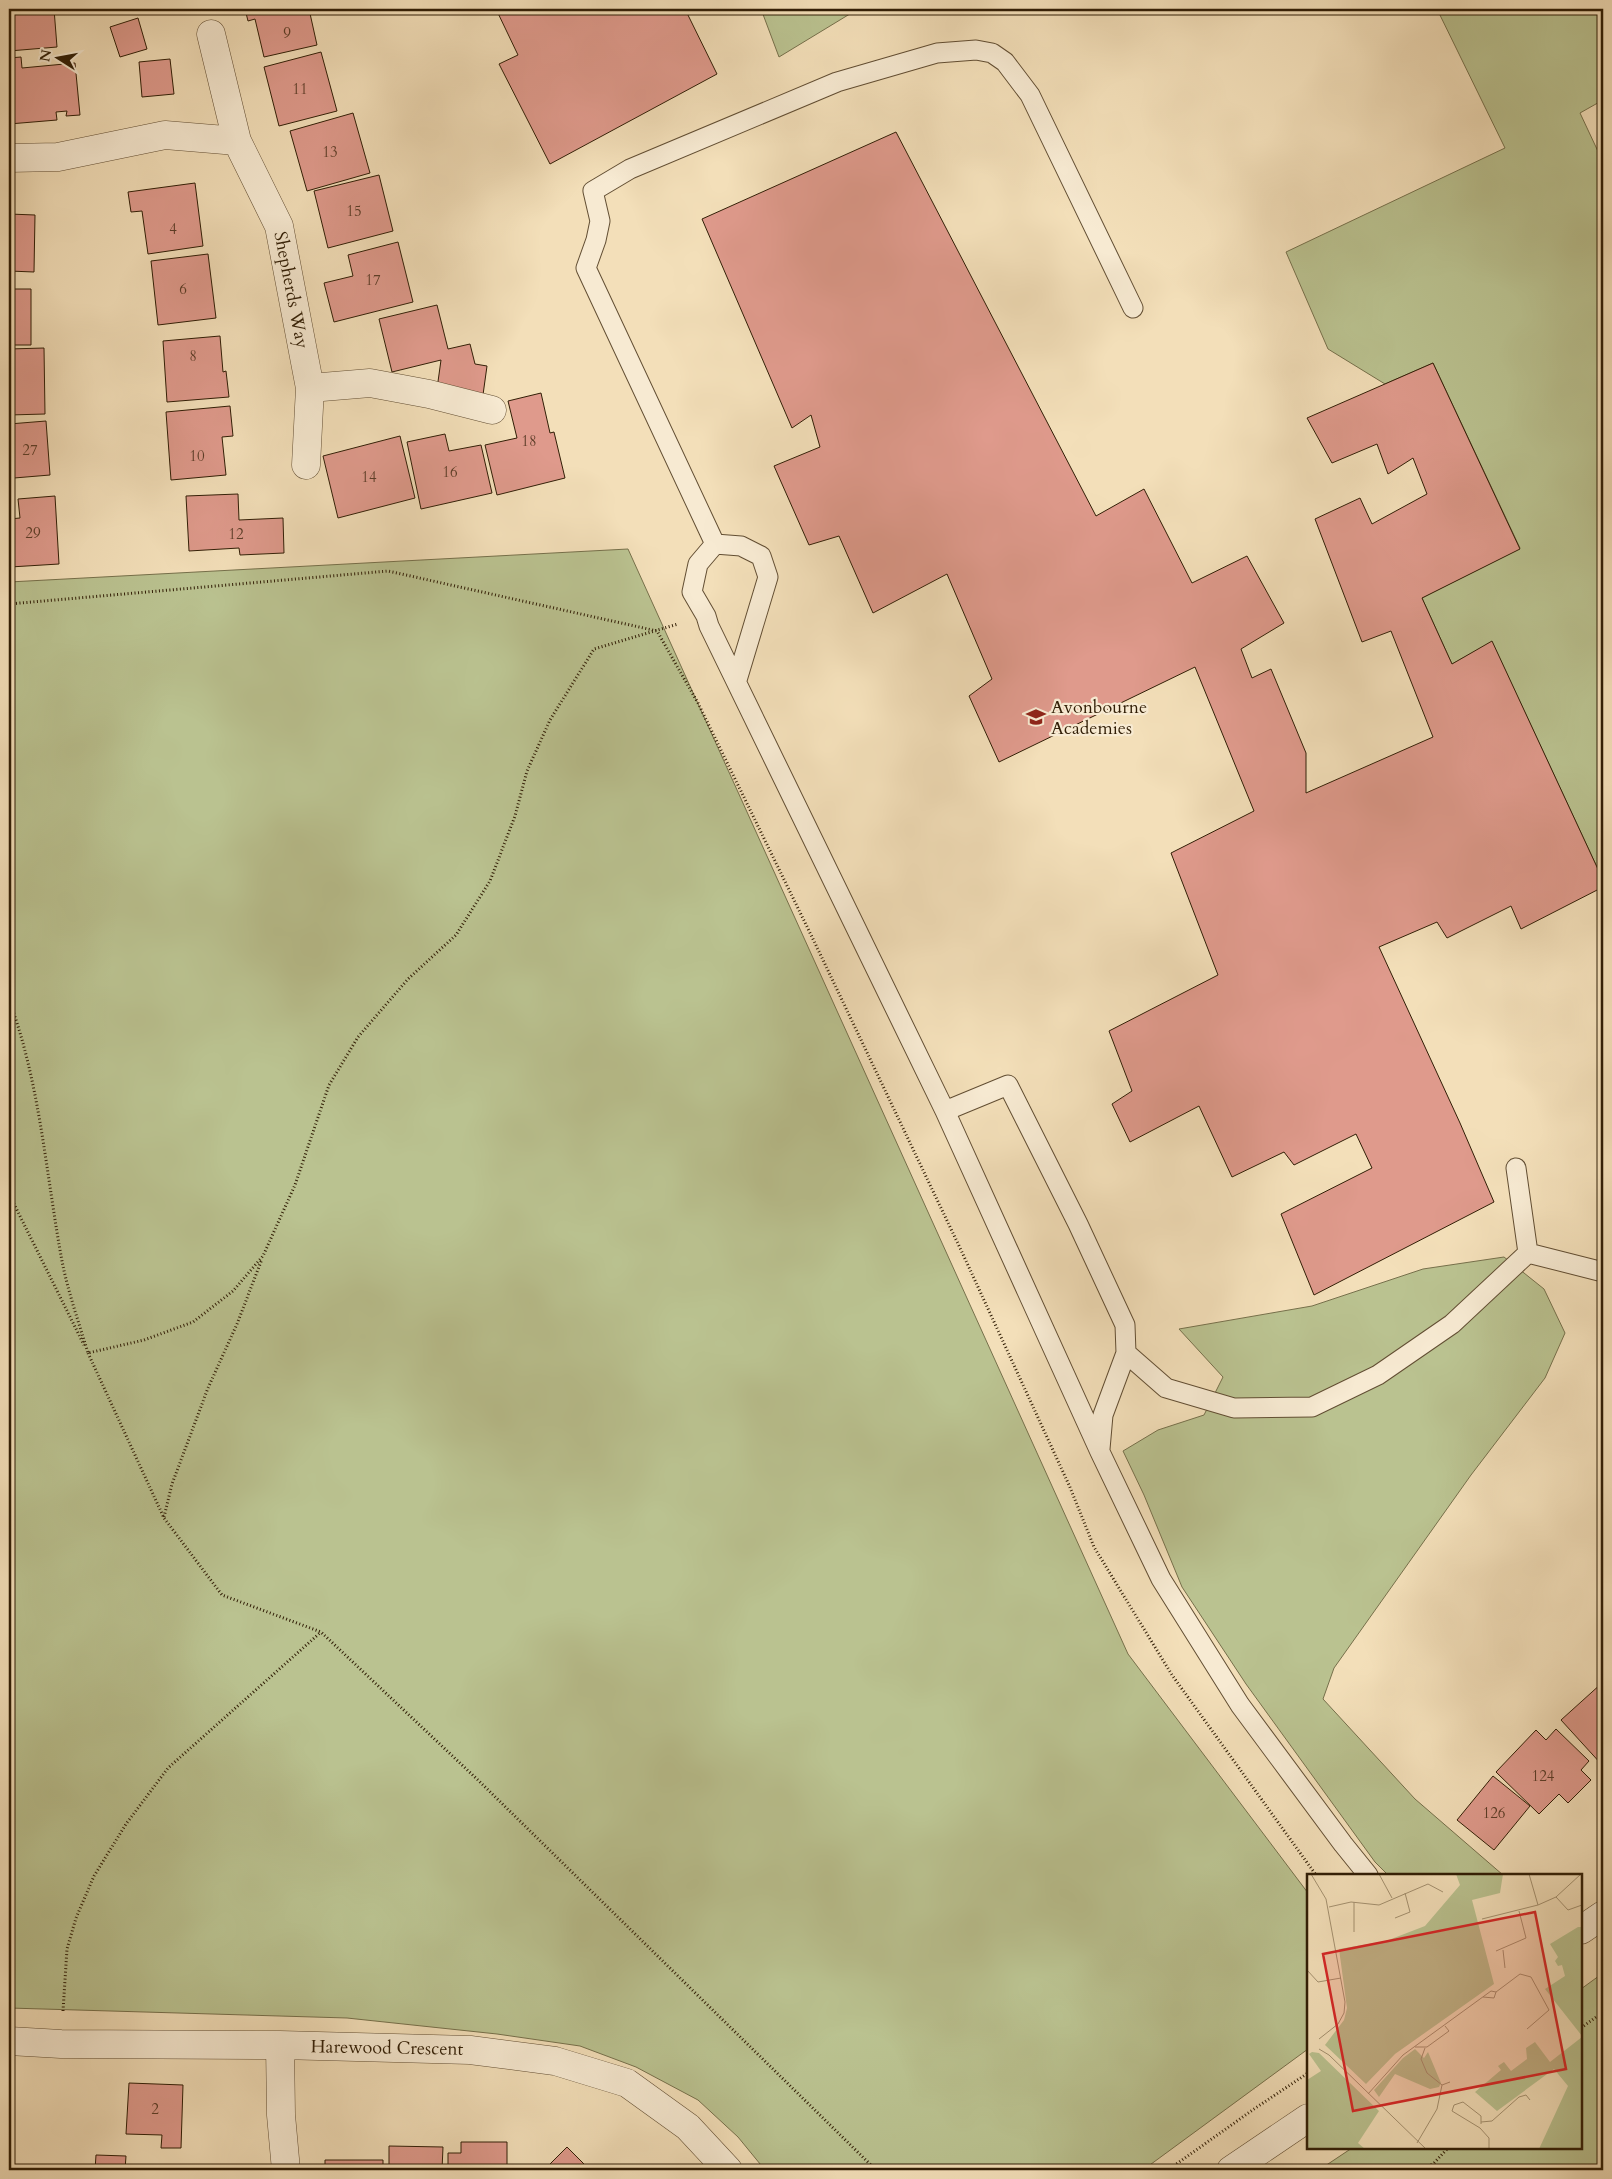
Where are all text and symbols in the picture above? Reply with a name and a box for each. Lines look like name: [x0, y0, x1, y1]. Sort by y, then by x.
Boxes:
house number: 9: [283, 23, 291, 43]
north arrow: [32, 32, 82, 82]
text: N: [35, 48, 56, 63]
house number: 11: [292, 79, 308, 99]
house number: 13: [322, 142, 338, 162]
house number: 15: [346, 201, 362, 221]
house number: 4: [169, 219, 177, 239]
street label: Shepherds Way: [267, 229, 315, 351]
house number: 17: [365, 270, 381, 290]
house number: 6: [179, 279, 187, 299]
house number: 8: [189, 346, 197, 366]
house number: 18: [521, 431, 537, 451]
house number: 27: [22, 440, 38, 460]
house number: 10: [189, 446, 205, 466]
house number: 16: [442, 462, 458, 482]
house number: 14: [361, 467, 377, 487]
house number: 29: [25, 523, 41, 543]
house number: 12: [228, 524, 244, 544]
place label: Avonbourne Academies: [1051, 695, 1147, 741]
school or university icon: Avonbourne Academies: [1025, 706, 1047, 728]
house number: 124: [1531, 1766, 1555, 1786]
house number: 126: [1482, 1803, 1506, 1823]
inset map: [1307, 1874, 1582, 2149]
street label: Harewood Crescent: [310, 2034, 464, 2062]
house number: 2: [151, 2099, 159, 2119]

